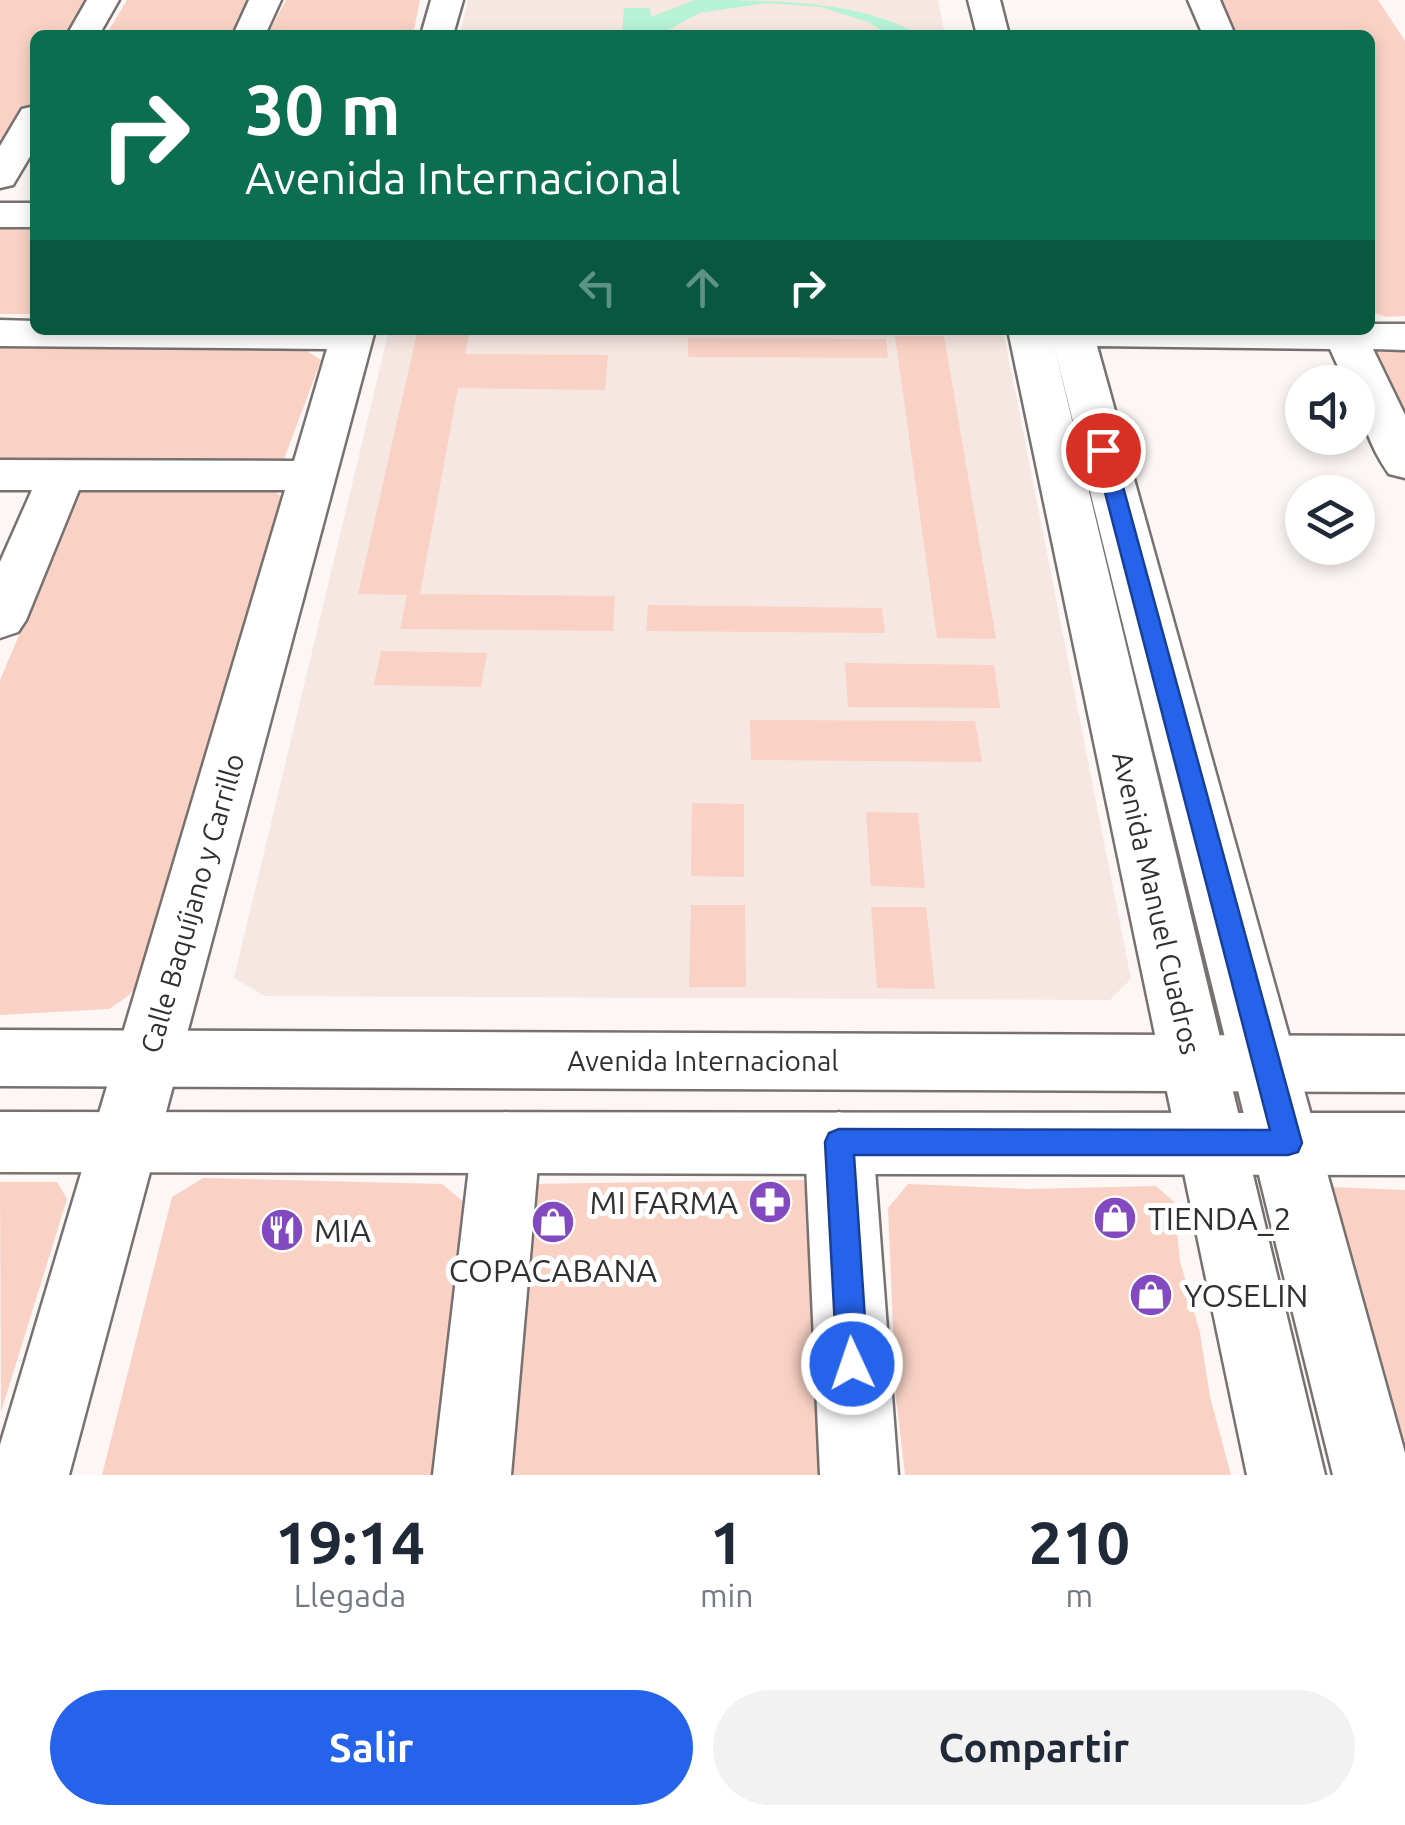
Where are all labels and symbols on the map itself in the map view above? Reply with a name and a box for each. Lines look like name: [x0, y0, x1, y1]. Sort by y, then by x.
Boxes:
pin: [1061, 408, 1146, 493]
street label: Avenida Manuel Cuadros: [1107, 749, 1207, 1057]
street label: Calle Baquíjano y Carrillo: [134, 750, 250, 1056]
street label: Avenida Internacional: [567, 1045, 839, 1076]
pharmacy icon: MI FARMA: [747, 1179, 793, 1225]
place label: MI FARMA: [590, 1184, 738, 1220]
shop icon: TIENDA_2: [1092, 1195, 1138, 1241]
shop icon: COPACABANA: [530, 1199, 576, 1245]
place label: TIENDA_2: [1148, 1200, 1292, 1236]
restaurant icon: MIA: [259, 1207, 305, 1253]
place label: MIA: [314, 1212, 371, 1248]
place label: COPACABANA: [449, 1252, 657, 1288]
shop icon: YOSELIN: [1128, 1272, 1174, 1318]
place label: YOSELIN: [1184, 1277, 1308, 1313]
position arrow: [800, 1312, 904, 1416]

